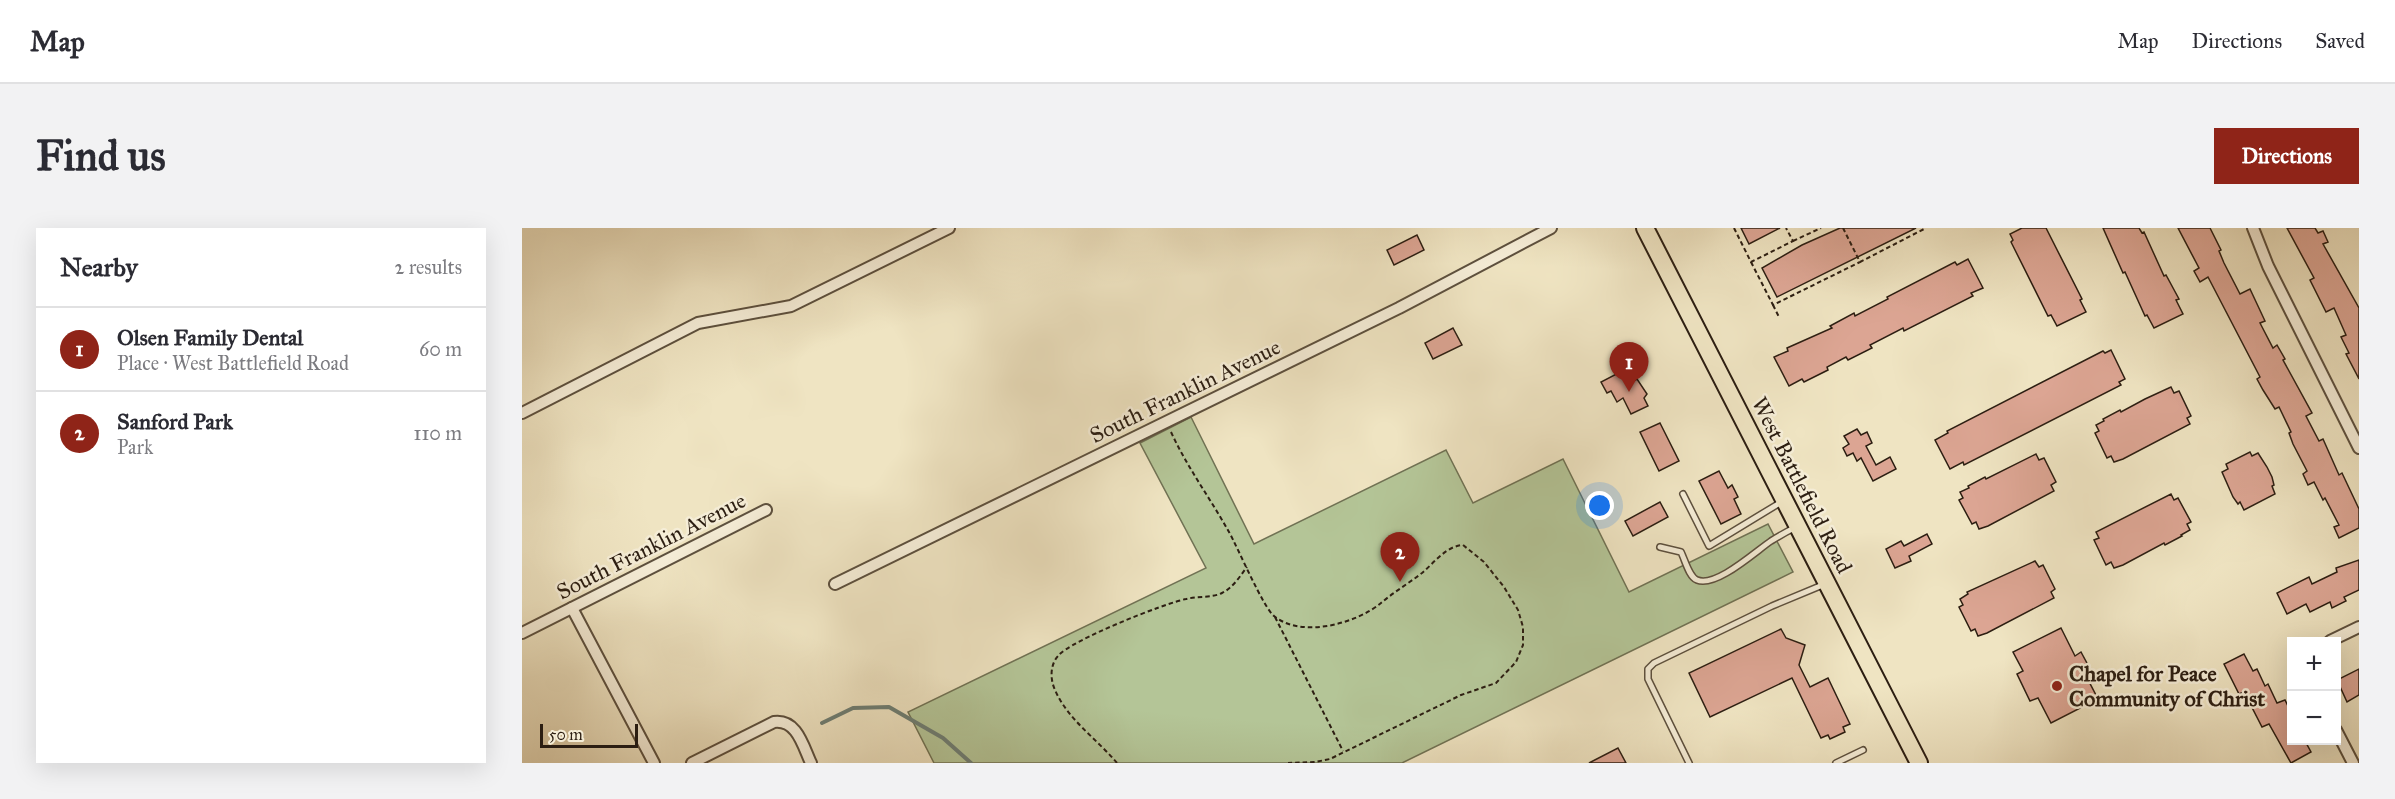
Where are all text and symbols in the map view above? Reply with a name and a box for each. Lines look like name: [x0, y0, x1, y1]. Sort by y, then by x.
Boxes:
text: Map: [30, 24, 85, 59]
text: Map: [2118, 28, 2159, 54]
text: Directions: [2192, 28, 2282, 54]
text: Saved: [2315, 28, 2365, 54]
button: Directions: [2214, 128, 2359, 184]
text: Find us: [36, 130, 166, 182]
text: Nearby: [60, 251, 138, 283]
text: 2 results: [394, 255, 462, 279]
text: Olsen Family Dental: [117, 324, 303, 351]
street label: South Franklin Avenue: [1085, 333, 1285, 449]
text: 1: [76, 337, 83, 361]
text: 60 m: [419, 337, 462, 361]
pin: 1: [1610, 342, 1648, 392]
text: Place · West Battlefield Road: [117, 351, 349, 375]
street label: West Battlefield Road: [1746, 392, 1858, 578]
text: Sanford Park: [117, 408, 233, 435]
text: 2: [75, 421, 84, 445]
text: 110 m: [414, 421, 462, 445]
text: Park: [117, 435, 153, 459]
street label: South Franklin Avenue: [552, 487, 750, 605]
your location: [1585, 491, 1614, 520]
pin: 2: [1380, 532, 1420, 582]
map controls: [2287, 637, 2341, 745]
button: +: [2287, 637, 2341, 691]
place label: Chapel for Peace Community of Christ: [2069, 660, 2265, 712]
marker: Chapel for Peace Community of Christ: [2050, 679, 2064, 693]
button: −: [2287, 691, 2341, 745]
scale bar: [540, 721, 638, 748]
text: 50 m: [549, 725, 583, 744]

